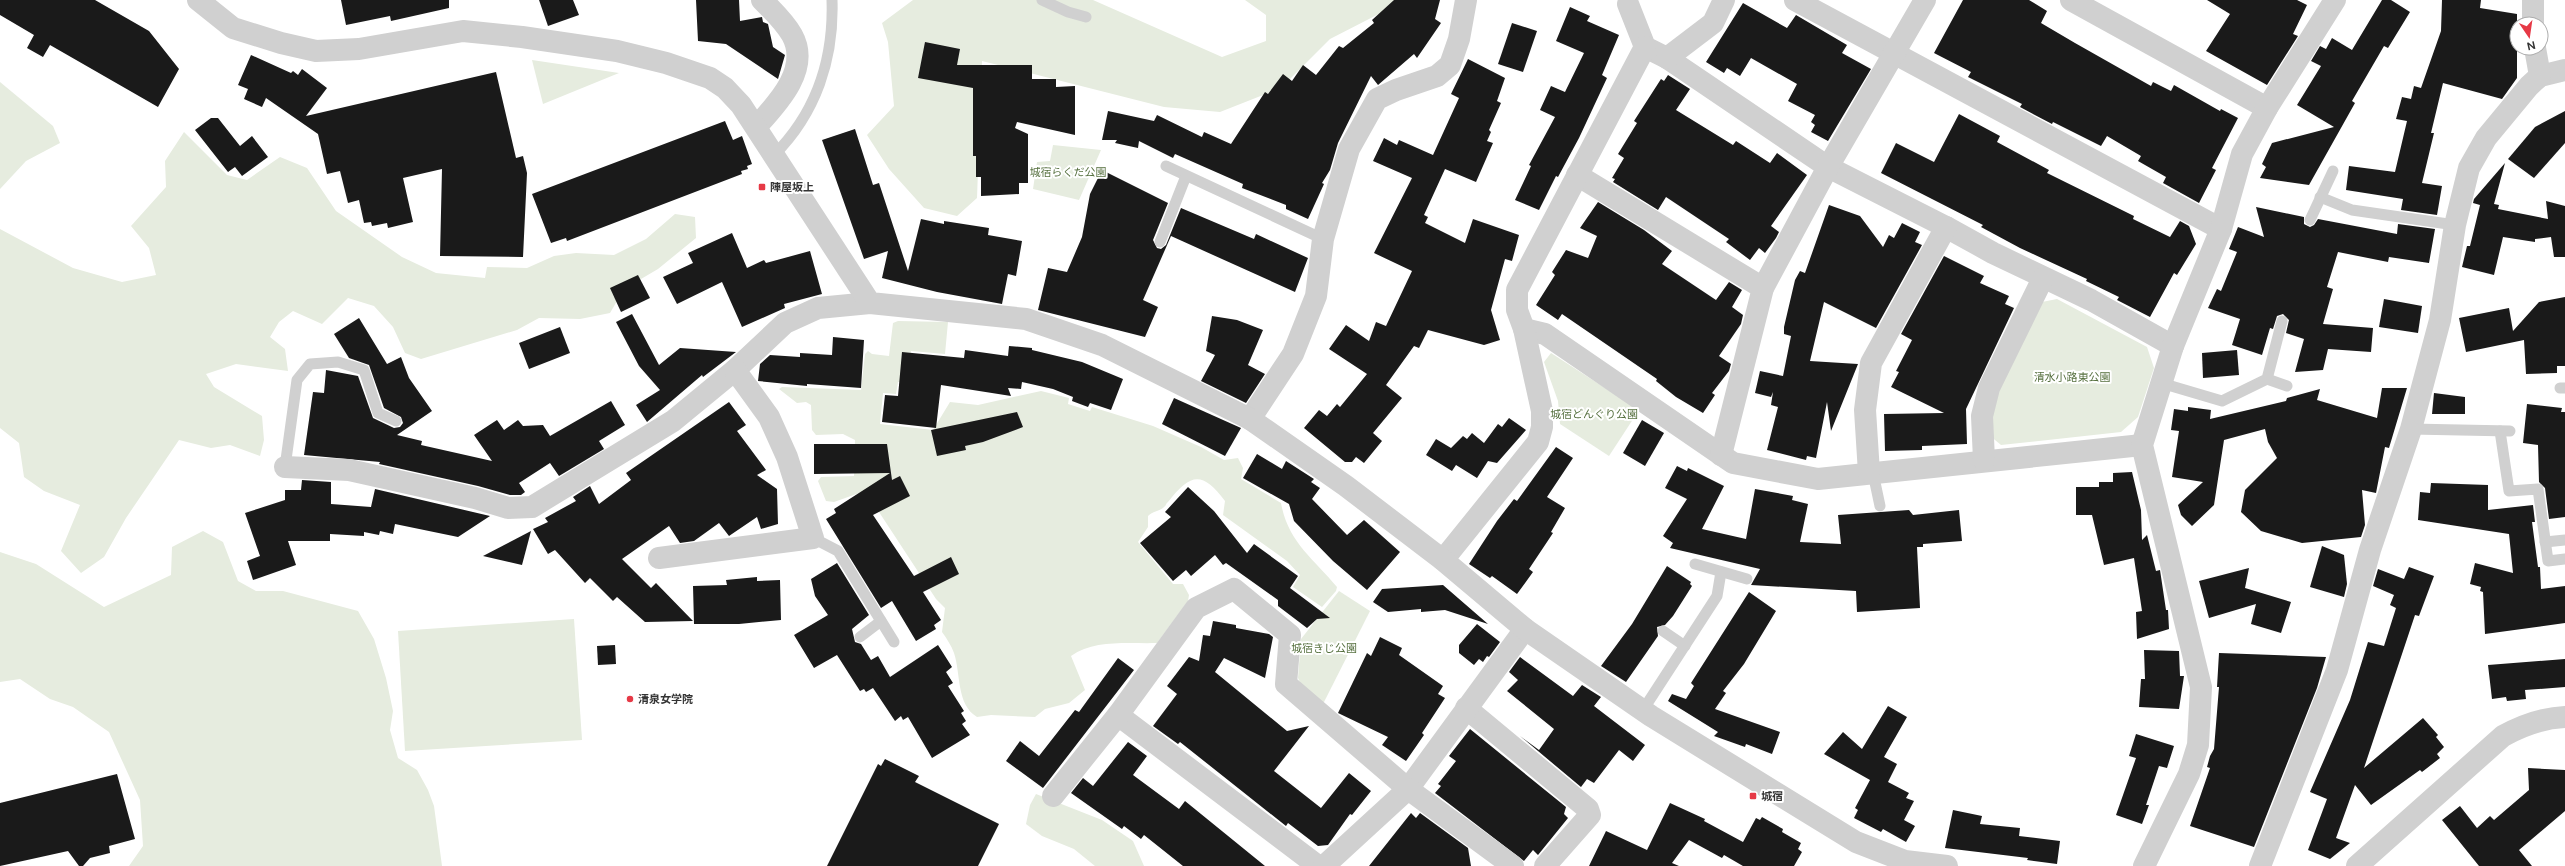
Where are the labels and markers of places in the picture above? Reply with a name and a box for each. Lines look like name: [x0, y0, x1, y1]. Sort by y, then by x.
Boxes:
place label: 陣屋坂上: [770, 181, 814, 194]
marker: 陣屋坂上: [757, 182, 767, 192]
place label: 清泉女学院: [638, 693, 693, 706]
marker: 清泉女学院: [625, 694, 635, 704]
place label: 城宿: [1761, 790, 1783, 803]
marker: 城宿: [1748, 791, 1758, 801]

